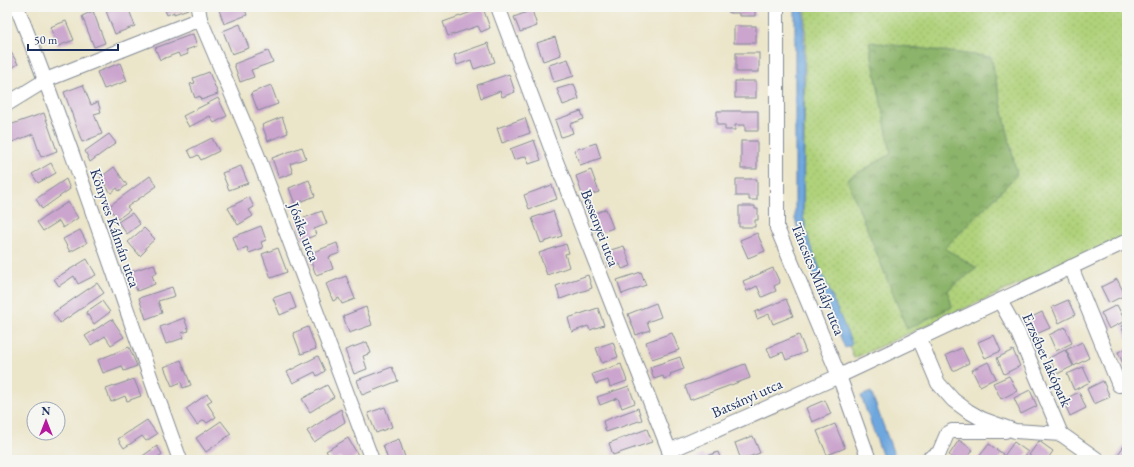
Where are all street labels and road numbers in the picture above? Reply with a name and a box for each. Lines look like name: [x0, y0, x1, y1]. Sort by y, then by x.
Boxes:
street label: Könyves Kálmán utca: [86, 166, 145, 290]
street label: Bessenyei utca: [577, 187, 624, 269]
street label: Jósika utca: [284, 198, 324, 264]
street label: Táncsics Mihály utca: [787, 220, 850, 338]
street label: Erzsébet lakópark: [1018, 310, 1077, 411]
street label: Batsányi utca: [708, 374, 785, 422]

